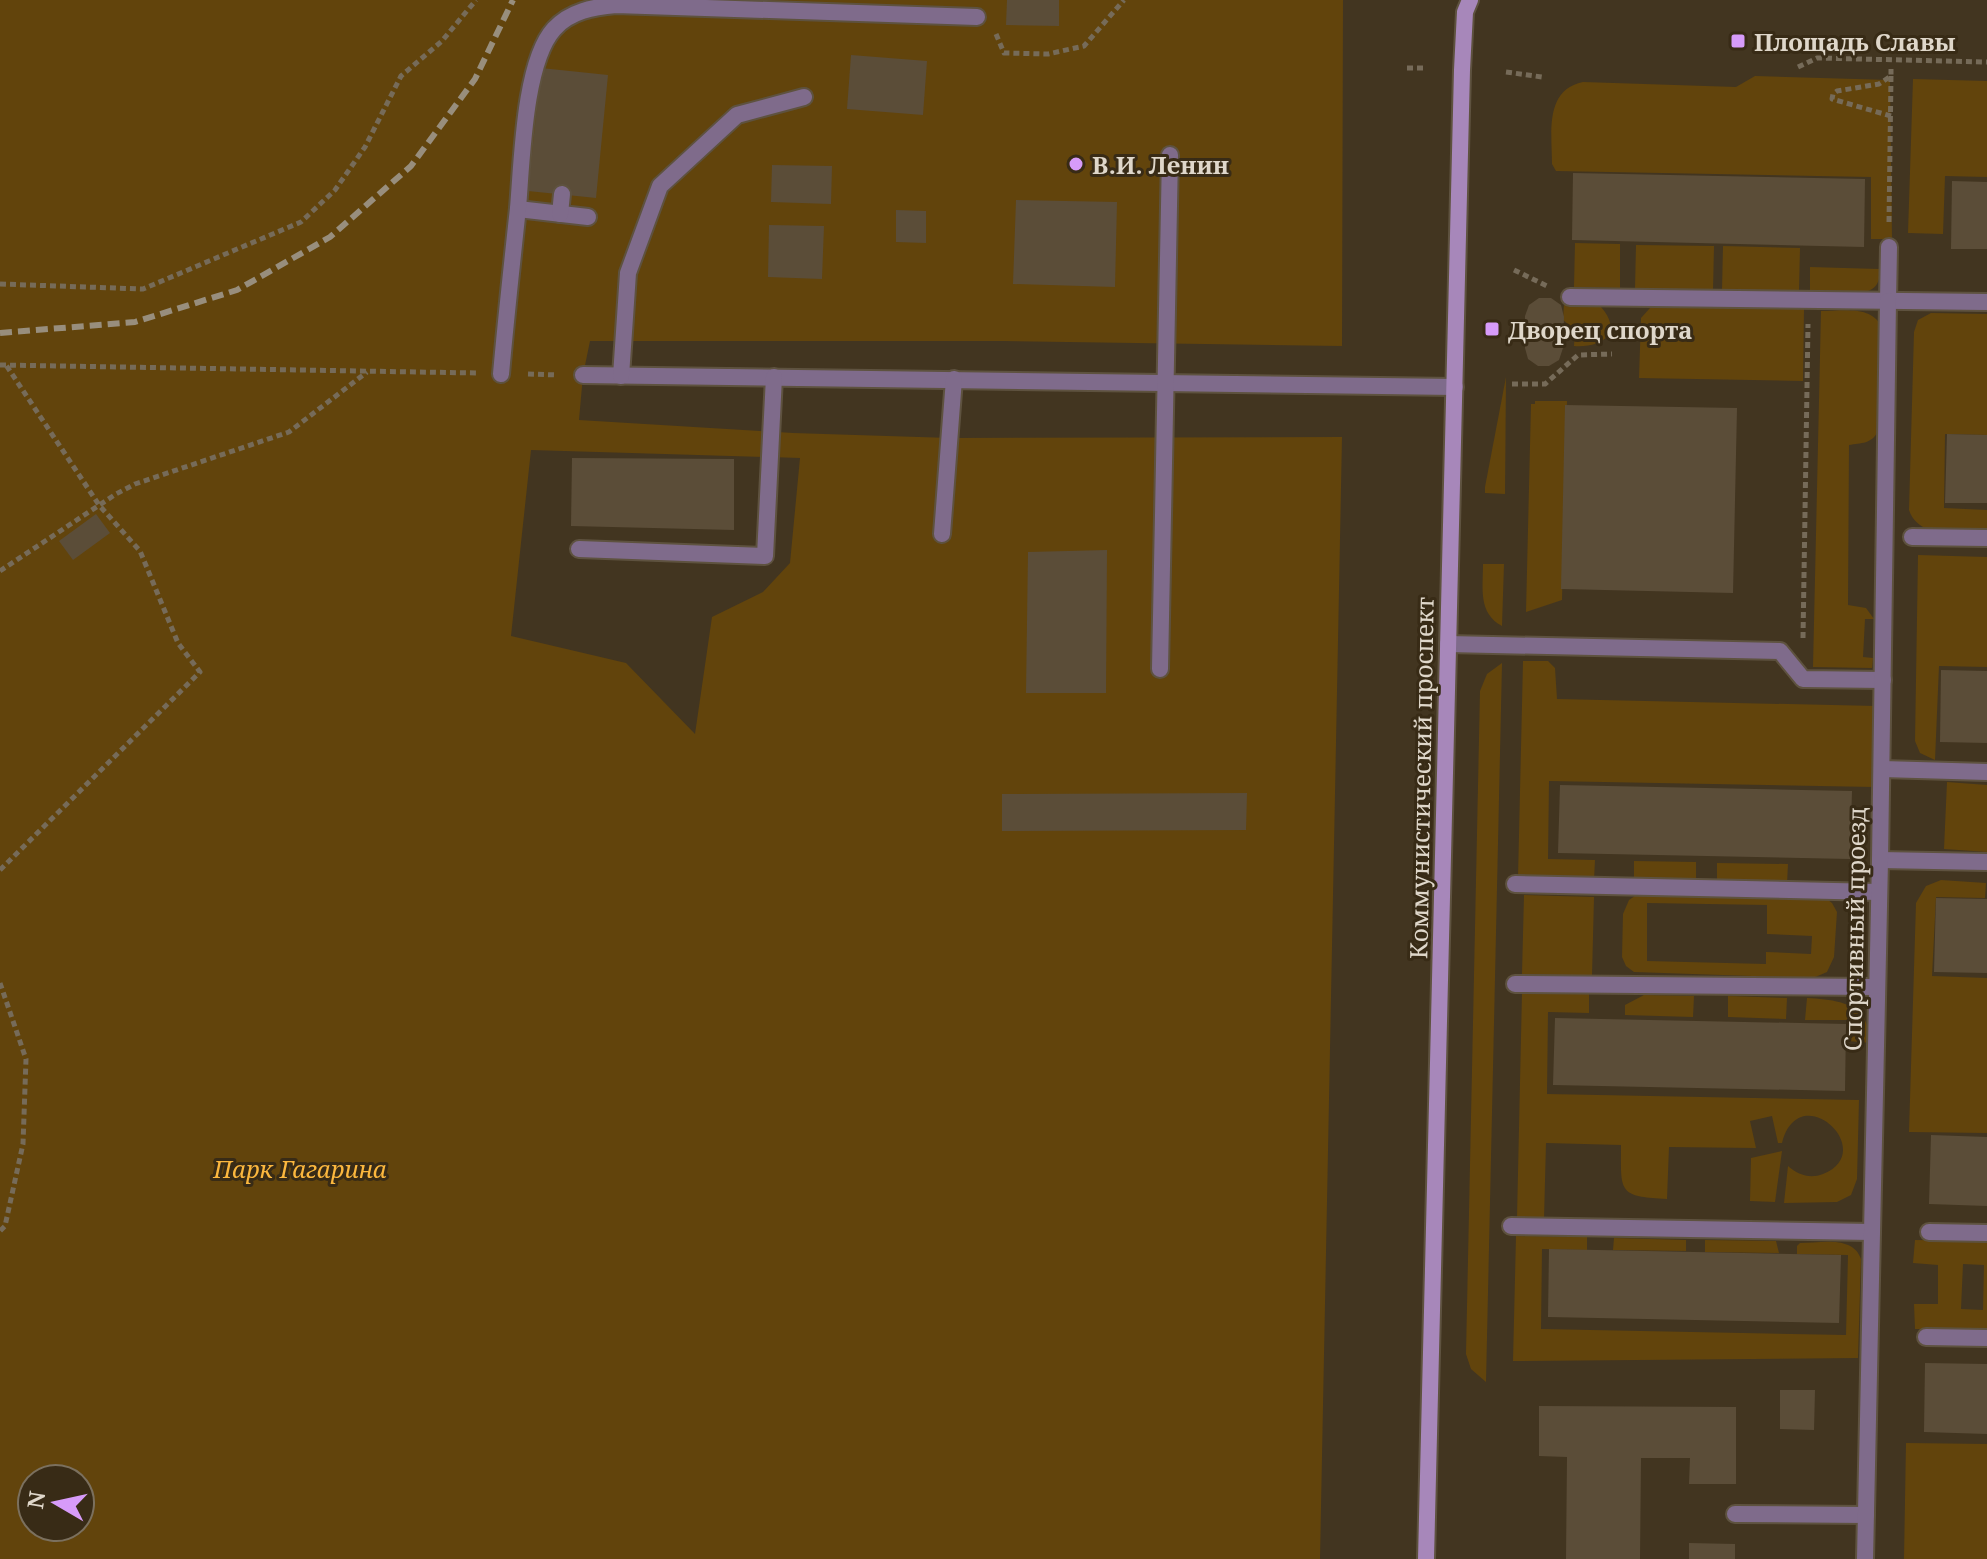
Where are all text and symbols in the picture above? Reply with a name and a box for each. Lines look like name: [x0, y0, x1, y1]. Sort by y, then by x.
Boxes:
place label: Площадь Славы: [1754, 25, 1955, 58]
marker: Площадь Славы: [1729, 32, 1747, 50]
place label: В.И. Ленин: [1092, 148, 1229, 181]
marker: В.И. Ленин: [1067, 155, 1085, 173]
place label: Дворец спорта: [1508, 313, 1693, 346]
marker: Дворец спорта: [1483, 320, 1501, 338]
street label: Коммунистический проспект: [1401, 596, 1441, 959]
street label: Спортивный проезд: [1835, 807, 1873, 1051]
park label: Парк Гагарина: [212, 1152, 387, 1185]
north arrow: [16, 1463, 96, 1543]
text: N: [19, 1489, 51, 1511]

